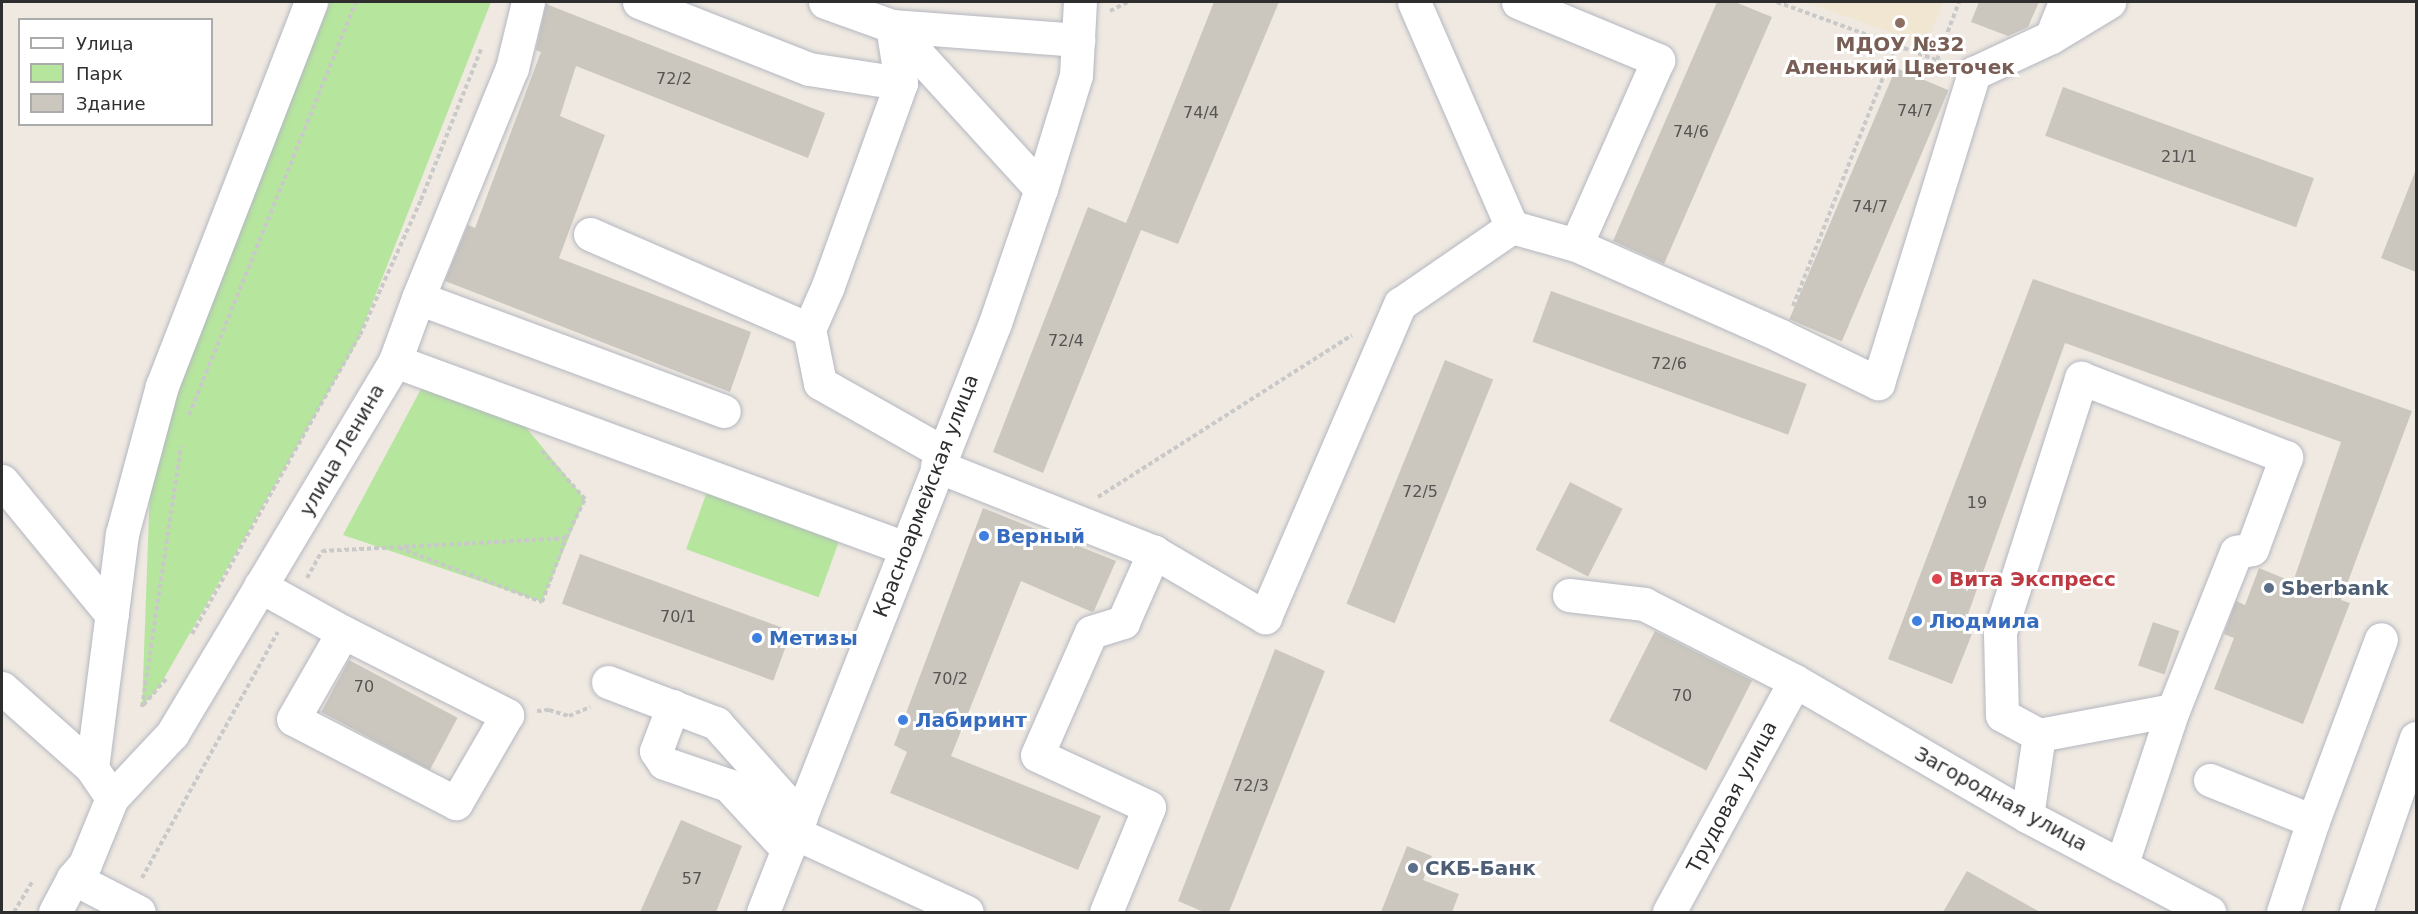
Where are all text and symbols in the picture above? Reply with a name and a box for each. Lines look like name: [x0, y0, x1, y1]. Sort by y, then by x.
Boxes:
marker: МДОУ №32 Аленький Цветочек: [1893, 16, 1907, 30]
legend: [18, 18, 213, 126]
text: Улица: [76, 33, 133, 54]
place label: МДОУ №32 Аленький Цветочек: [1785, 33, 2015, 80]
text: Парк: [76, 63, 123, 84]
house number: 72/2: [656, 69, 692, 89]
text: Здание: [76, 93, 146, 114]
house number: 74/7: [1897, 101, 1933, 121]
house number: 74/4: [1183, 103, 1219, 123]
house number: 74/6: [1673, 122, 1709, 142]
house number: 21/1: [2161, 147, 2197, 167]
house number: 74/7: [1852, 197, 1888, 217]
house number: 72/4: [1048, 331, 1084, 351]
house number: 72/6: [1651, 354, 1687, 374]
street label: Красноармейская улица: [869, 371, 983, 621]
street label: улица Ленина: [294, 380, 390, 520]
house number: 72/5: [1402, 482, 1438, 502]
house number: 19: [1967, 493, 1987, 513]
place label: Верный: [996, 524, 1085, 548]
marker: Верный: [977, 529, 991, 543]
place label: Вита Экспресс: [1949, 567, 2116, 591]
marker: Вита Экспресс: [1930, 572, 1944, 586]
place label: Sberbank: [2281, 576, 2388, 600]
marker: Sberbank: [2262, 581, 2276, 595]
house number: 70/1: [660, 607, 696, 627]
place label: Людмила: [1929, 609, 2040, 633]
marker: Людмила: [1910, 614, 1924, 628]
place label: Метизы: [769, 626, 858, 650]
marker: Метизы: [750, 631, 764, 645]
house number: 70/2: [932, 669, 968, 689]
house number: 70: [354, 677, 374, 697]
house number: 70: [1672, 686, 1692, 706]
place label: Лабиринт: [915, 708, 1027, 732]
marker: Лабиринт: [896, 713, 910, 727]
street label: Трудовая улица: [1682, 717, 1782, 877]
street label: Загородная улица: [1910, 742, 2092, 856]
house number: 72/3: [1233, 776, 1269, 796]
place label: СКБ-Банк: [1425, 856, 1536, 880]
marker: СКБ-Банк: [1406, 861, 1420, 875]
house number: 57: [682, 869, 702, 889]

